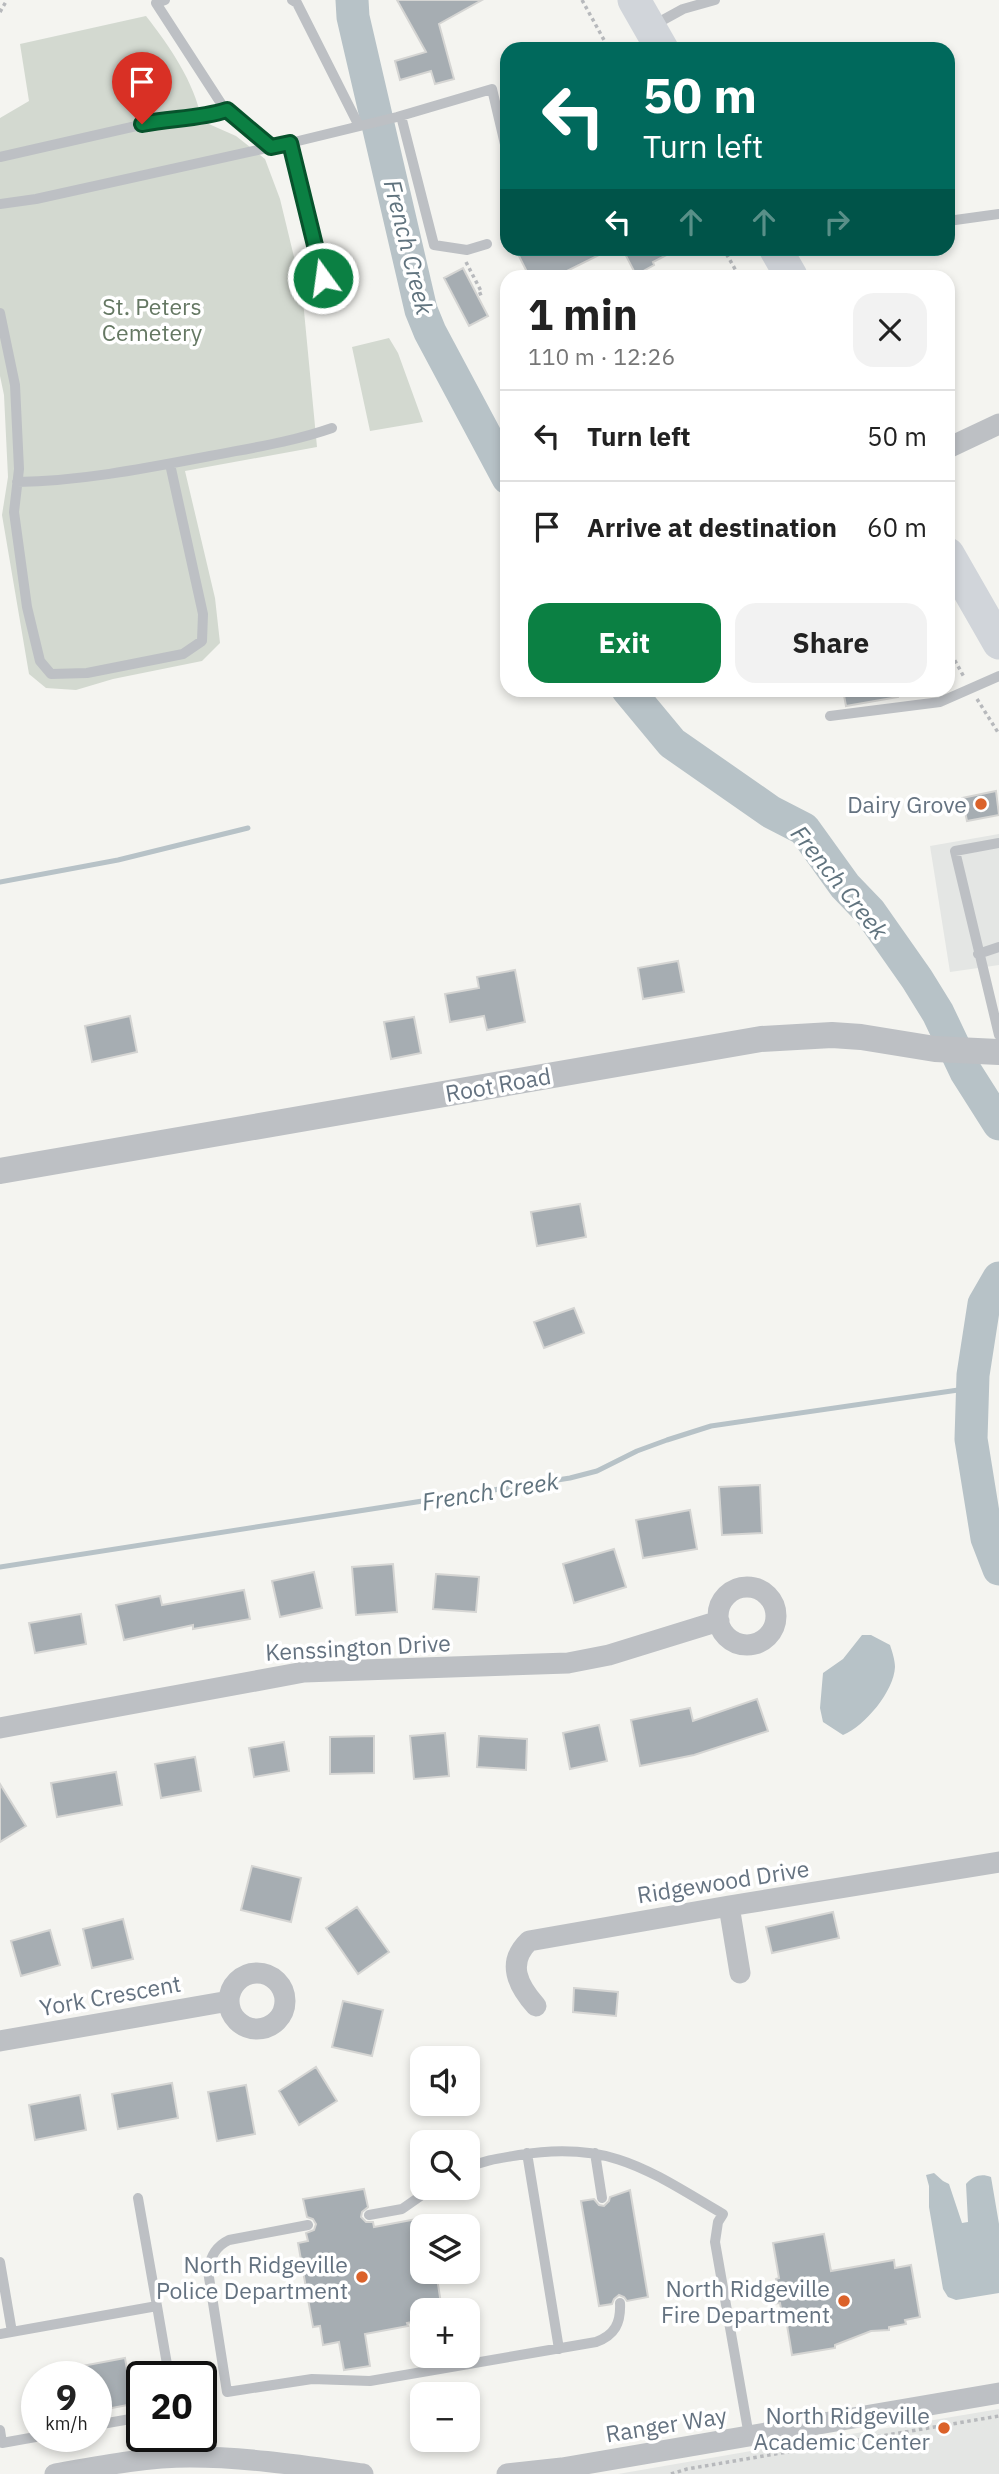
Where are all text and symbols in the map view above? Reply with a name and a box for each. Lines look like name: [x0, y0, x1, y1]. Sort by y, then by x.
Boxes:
pin: [112, 52, 172, 124]
icon: arrive: [123, 63, 161, 101]
text: 50 m: [643, 63, 757, 126]
icon: left: [528, 70, 619, 161]
text: Turn left: [643, 125, 763, 167]
water label: French Creek: [377, 176, 441, 318]
icon: left: [599, 203, 637, 241]
icon: ahead: [672, 203, 710, 241]
icon: ahead: [745, 203, 783, 241]
icon: right: [818, 203, 856, 241]
position arrow: [286, 241, 360, 315]
text: 1 min: [528, 287, 638, 342]
park label: St. Peters Cemetery: [102, 291, 203, 347]
button: close: [853, 293, 927, 367]
text: 110 m · 12:26: [528, 341, 675, 371]
icon: left: [528, 417, 566, 455]
text: Turn left: [587, 419, 690, 453]
text: 50 m: [867, 419, 927, 453]
icon: arrive: [528, 508, 566, 546]
text: Arrive at destination: [587, 510, 837, 544]
text: 60 m: [867, 510, 927, 544]
button: Exit: [528, 603, 721, 683]
button: Share: [735, 603, 927, 683]
place label: Dairy Grove: [847, 789, 967, 819]
marker: Dairy Grove: [973, 796, 989, 812]
water label: French Creek: [784, 818, 896, 946]
street label: Root Road: [443, 1060, 553, 1108]
water label: French Creek: [419, 1464, 561, 1518]
street label: Kenssington Drive: [265, 1627, 451, 1667]
street label: Ridgewood Drive: [635, 1853, 811, 1909]
street label: York Crescent: [37, 1968, 183, 2022]
map controls: [410, 2046, 480, 2452]
button: sound: [410, 2046, 480, 2116]
button: search: [410, 2130, 480, 2200]
button: layers: [410, 2214, 480, 2284]
place label: North Ridgeville Police Department: [156, 2249, 348, 2305]
marker: North Ridgeville Police Department: [354, 2269, 370, 2285]
place label: North Ridgeville Fire Department: [661, 2273, 830, 2329]
marker: North Ridgeville Fire Department: [836, 2293, 852, 2309]
button: +: [410, 2298, 480, 2368]
speed limit sign: 20: [126, 2361, 217, 2452]
text: 9: [56, 2374, 77, 2420]
button: −: [410, 2382, 480, 2452]
street label: Ranger Way: [603, 2400, 729, 2448]
place label: North Ridgeville Academic Center: [754, 2400, 931, 2456]
text: km/h: [45, 2412, 88, 2435]
marker: North Ridgeville Academic Center: [936, 2420, 952, 2436]

